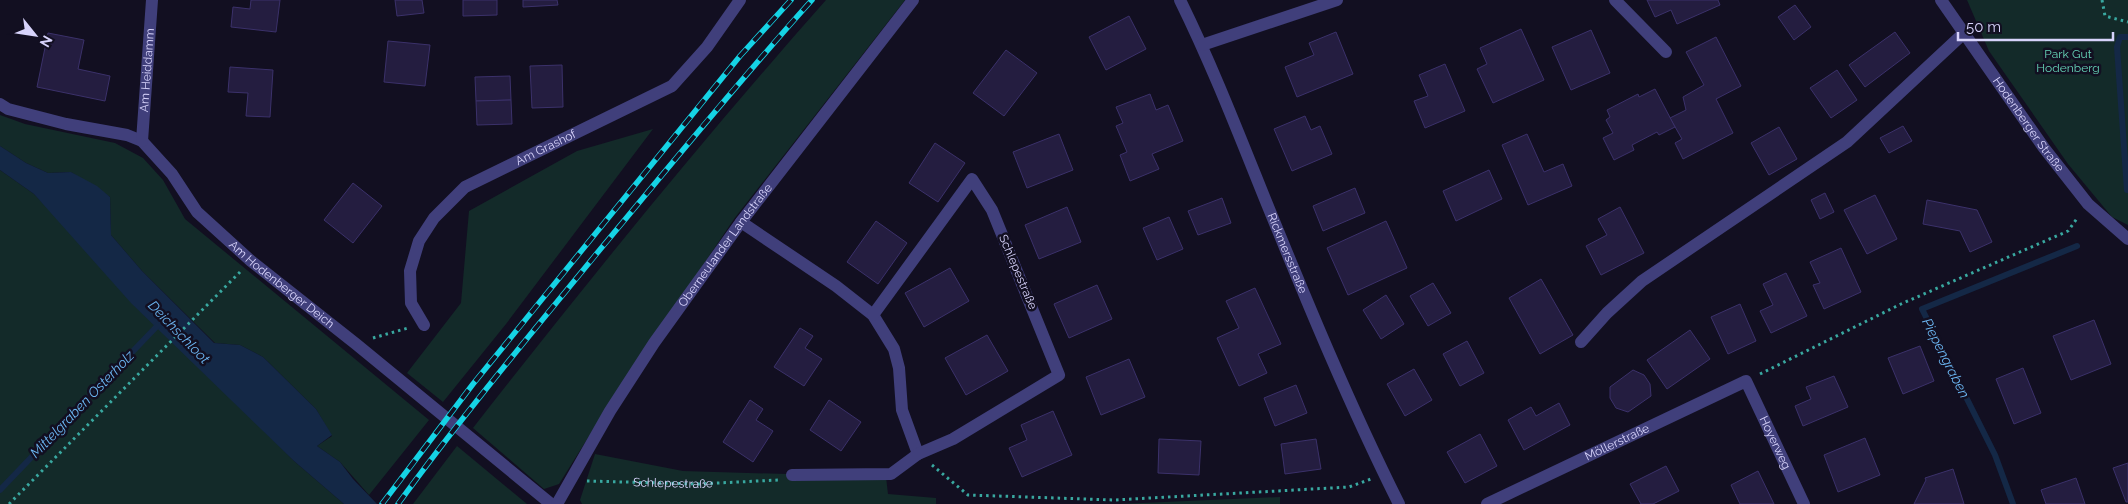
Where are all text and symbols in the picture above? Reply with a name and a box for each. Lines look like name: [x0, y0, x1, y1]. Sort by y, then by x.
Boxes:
north arrow: [10, 10, 60, 60]
scale bar: [1958, 10, 2113, 42]
text: 50 m: [1966, 18, 2001, 36]
street label: Am Heiddamm: [137, 28, 157, 113]
text: N: [37, 33, 56, 50]
park label: Park Gut Hodenberg: [2036, 47, 2100, 75]
street label: Hodenberger Straße: [1990, 74, 2067, 174]
street label: Am Grashof: [513, 127, 579, 168]
street label: Oberneulander Landstraße: [675, 181, 775, 310]
street label: Rickmersstraße: [1264, 211, 1310, 295]
street label: Schlepestraße: [996, 233, 1040, 311]
street label: Am Hodenberger Deich: [226, 238, 337, 331]
water label: Deichschloot: [145, 297, 213, 367]
water label: Piepengraben: [1919, 315, 1973, 401]
water label: Mittelgraben Osterholz: [27, 347, 138, 461]
street label: Hoyerweg: [1757, 414, 1794, 472]
street label: Möllerstraße: [1583, 421, 1652, 463]
street label: Schlepestraße: [633, 475, 713, 491]

